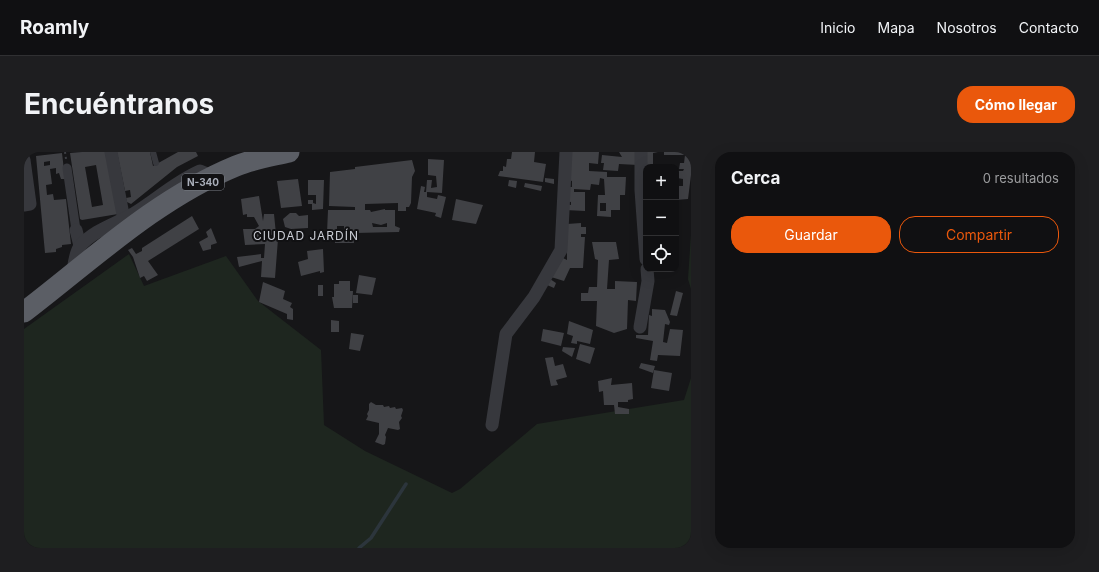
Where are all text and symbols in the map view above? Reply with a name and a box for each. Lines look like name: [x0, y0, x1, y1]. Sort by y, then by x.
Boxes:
text: Roamly: [20, 16, 89, 39]
text: Inicio: [820, 19, 856, 36]
text: Mapa: [878, 19, 915, 36]
text: Nosotros: [937, 19, 997, 36]
text: Contacto: [1019, 19, 1079, 36]
button: Cómo llegar: [957, 86, 1075, 123]
text: Encuéntranos: [24, 87, 214, 121]
map controls: [643, 164, 679, 272]
button: +: [643, 164, 679, 200]
text: Cerca: [731, 168, 780, 188]
text: 0 resultados: [983, 170, 1059, 186]
road number: N-340: [182, 174, 224, 190]
button: −: [643, 200, 679, 236]
button: Guardar: [731, 216, 891, 253]
button: Compartir: [899, 216, 1059, 253]
district label: CIUDAD JARDÍN: [253, 228, 359, 243]
button: locate: [643, 236, 679, 272]

